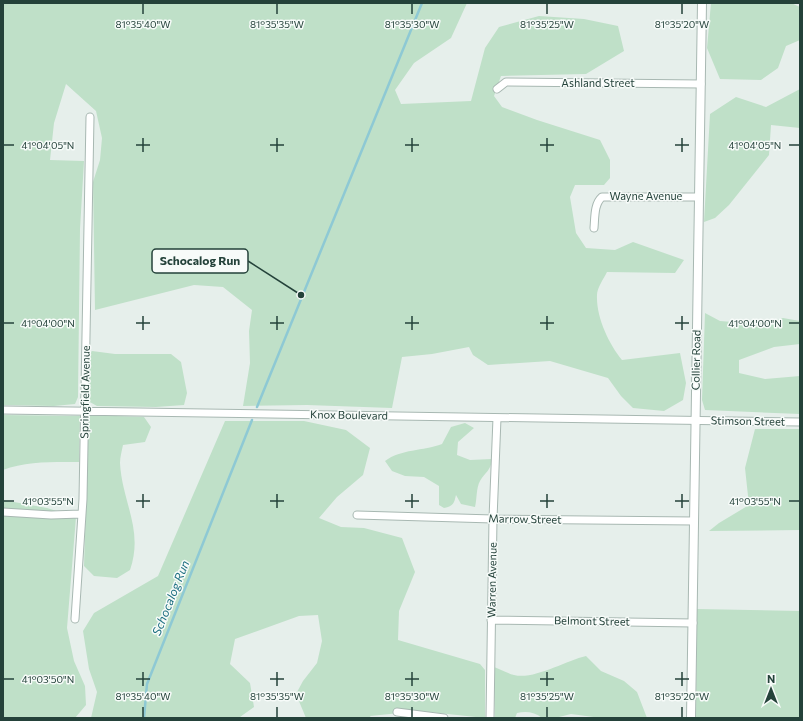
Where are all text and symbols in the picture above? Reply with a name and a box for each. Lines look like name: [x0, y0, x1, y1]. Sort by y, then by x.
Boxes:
text: 81°35'40"W: [115, 18, 171, 30]
text: 81°35'35"W: [250, 18, 304, 30]
text: 81°35'30"W: [385, 18, 439, 30]
text: 81°35'25"W: [520, 18, 574, 30]
text: 81°35'20"W: [655, 18, 709, 30]
street label: Ashland Street: [561, 76, 635, 89]
text: 41°04'05"N: [22, 139, 74, 151]
text: 41°04'05"N: [729, 139, 781, 151]
street label: Wayne Avenue: [610, 189, 683, 202]
callout: Schocalog Run: [152, 249, 248, 273]
text: Schocalog Run: [160, 253, 240, 267]
text: 41°04'00"N: [21, 317, 75, 329]
text: 41°04'00"N: [728, 317, 782, 329]
street label: Collier Road: [688, 330, 703, 390]
street label: Springfield Avenue: [77, 345, 92, 439]
street label: Knox Boulevard: [310, 407, 388, 422]
street label: Stimson Street: [711, 413, 786, 428]
text: 41°03'55"N: [22, 495, 74, 507]
text: 41°03'55"N: [729, 495, 781, 507]
street label: Marrow Street: [488, 511, 562, 526]
street label: Warren Avenue: [484, 542, 499, 618]
water label: Schocalog Run: [149, 558, 192, 637]
street label: Belmont Street: [554, 613, 631, 628]
north arrow: [751, 669, 791, 709]
text: N: [767, 672, 775, 685]
text: 41°03'50"N: [22, 673, 74, 685]
text: 81°35'40"W: [115, 690, 171, 702]
text: 81°35'35"W: [250, 690, 304, 702]
text: 81°35'30"W: [385, 690, 439, 702]
text: 81°35'25"W: [520, 690, 574, 702]
text: 81°35'20"W: [655, 690, 709, 702]

